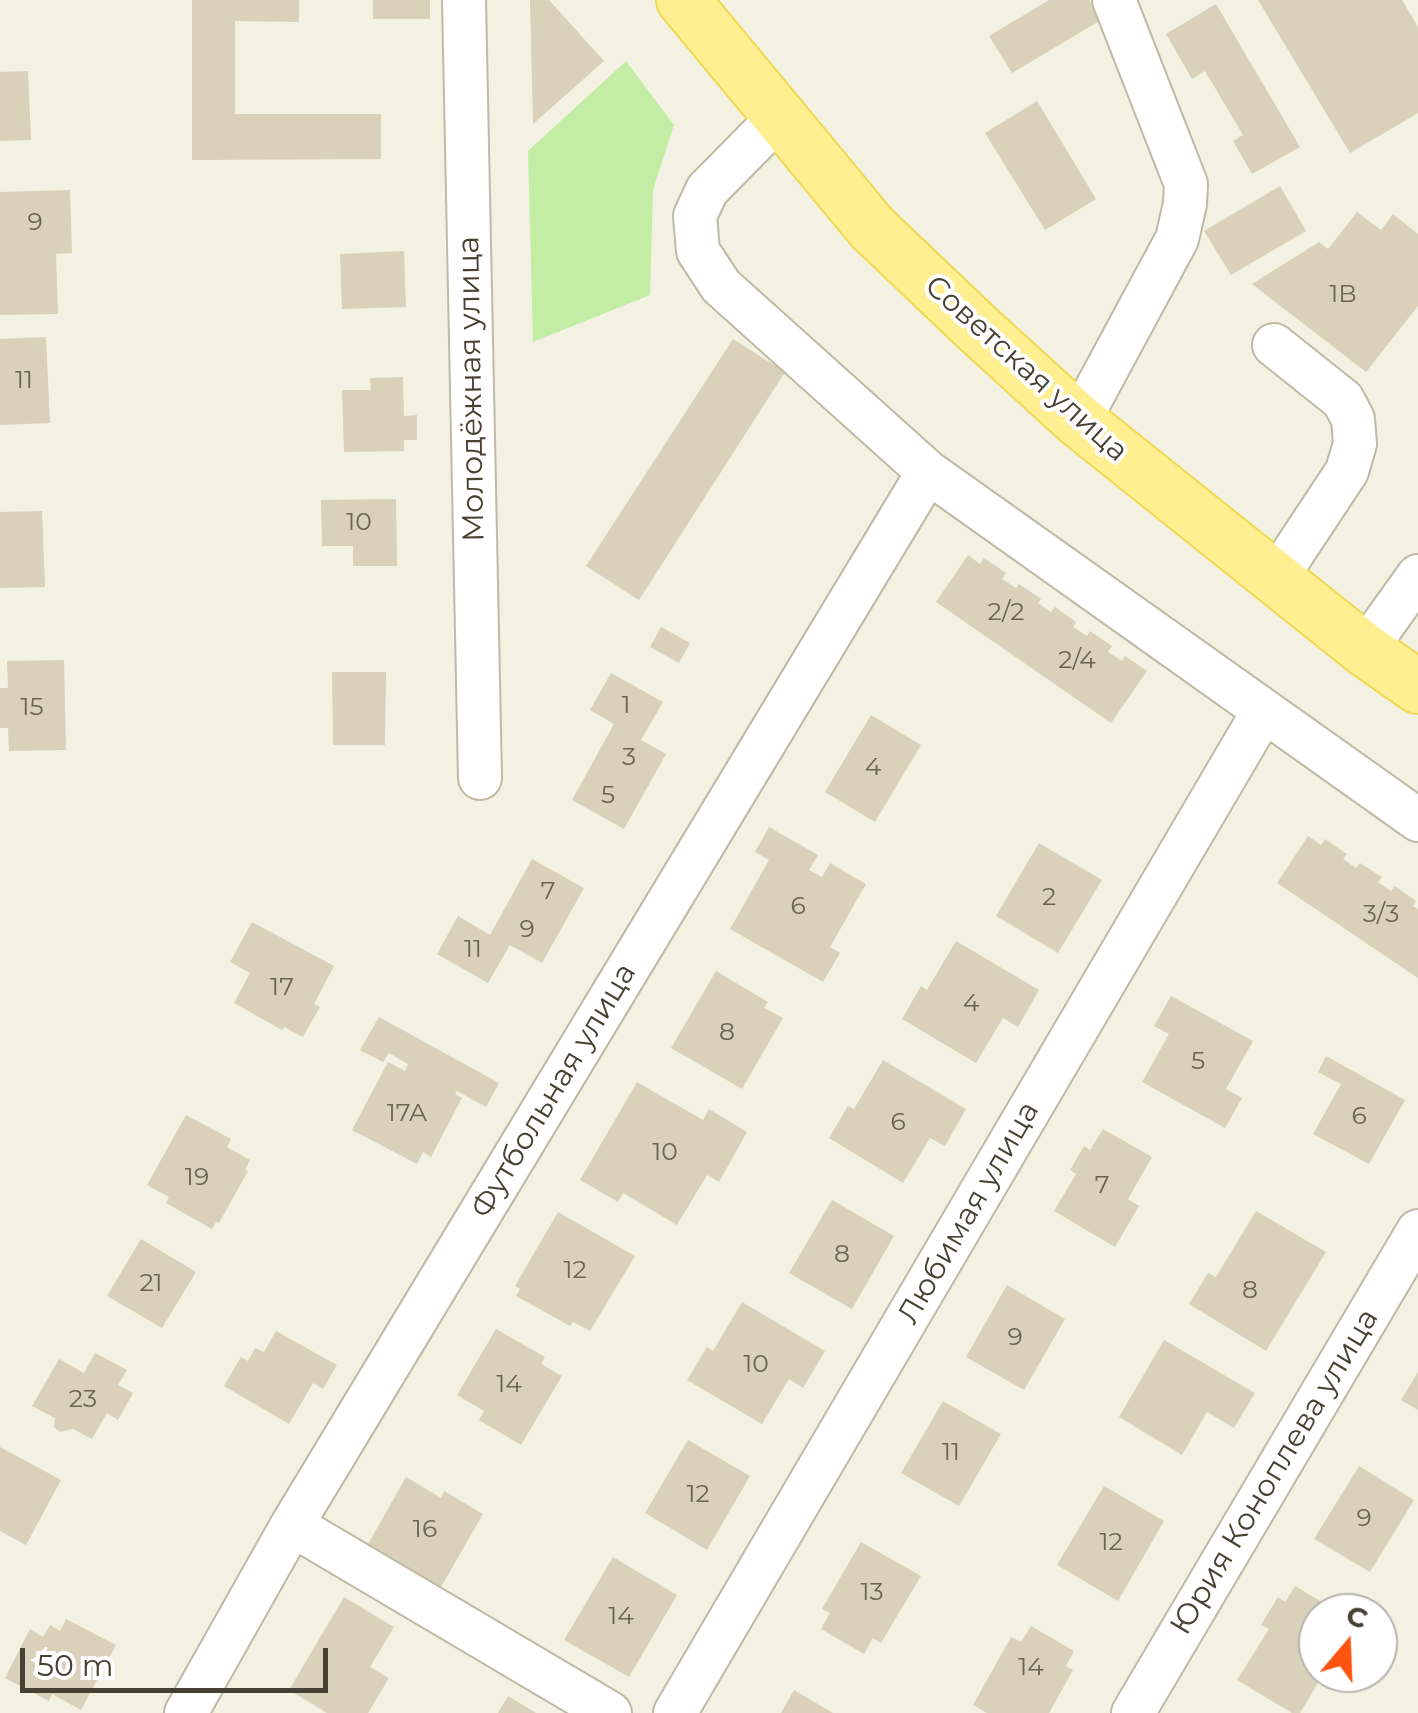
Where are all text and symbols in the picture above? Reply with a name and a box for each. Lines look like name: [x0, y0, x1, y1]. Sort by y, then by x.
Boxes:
house number: 9: [27, 208, 43, 238]
street label: Молодёжная улица: [451, 236, 493, 542]
street label: Советская улица: [917, 268, 1135, 470]
house number: 1В: [1329, 280, 1357, 310]
house number: 11: [15, 366, 33, 396]
house number: 10: [346, 508, 372, 538]
house number: 2/2: [987, 598, 1025, 628]
house number: 2/4: [1058, 646, 1096, 676]
house number: 1: [621, 691, 631, 721]
house number: 15: [20, 693, 44, 723]
house number: 3: [622, 743, 636, 773]
house number: 4: [865, 753, 881, 783]
house number: 5: [601, 781, 615, 811]
house number: 7: [541, 877, 555, 907]
house number: 2: [1042, 883, 1056, 913]
house number: 6: [790, 892, 806, 922]
house number: 3/3: [1363, 900, 1399, 930]
house number: 9: [519, 915, 535, 945]
house number: 11: [464, 935, 482, 965]
street label: Футбольная улица: [464, 957, 644, 1225]
house number: 17: [270, 973, 294, 1003]
house number: 4: [963, 989, 979, 1019]
house number: 8: [719, 1018, 735, 1048]
house number: 5: [1191, 1047, 1205, 1077]
street label: Любимая улица: [891, 1095, 1047, 1331]
house number: 17А: [387, 1099, 427, 1129]
house number: 6: [1351, 1102, 1367, 1132]
house number: 6: [890, 1108, 906, 1138]
house number: 10: [652, 1138, 678, 1168]
house number: 19: [185, 1163, 209, 1193]
house number: 7: [1095, 1171, 1109, 1201]
house number: 8: [834, 1240, 850, 1270]
house number: 12: [563, 1256, 587, 1286]
house number: 21: [139, 1269, 163, 1299]
house number: 8: [1242, 1276, 1258, 1306]
street label: Юрия Коноплева улица: [1163, 1303, 1387, 1641]
house number: 9: [1007, 1323, 1023, 1353]
house number: 10: [743, 1350, 769, 1380]
house number: 14: [496, 1370, 522, 1400]
house number: 23: [69, 1385, 97, 1415]
house number: 11: [942, 1438, 960, 1468]
house number: 12: [686, 1480, 710, 1510]
house number: 9: [1356, 1504, 1372, 1534]
house number: 16: [413, 1515, 437, 1545]
house number: 12: [1099, 1528, 1123, 1558]
house number: 13: [860, 1578, 884, 1608]
north arrow: [1298, 1593, 1398, 1693]
text: С: [1342, 1597, 1372, 1636]
house number: 14: [608, 1602, 634, 1632]
scale bar: [25, 1628, 332, 1690]
text: 50 m: [37, 1647, 114, 1684]
house number: 14: [1018, 1653, 1044, 1683]

